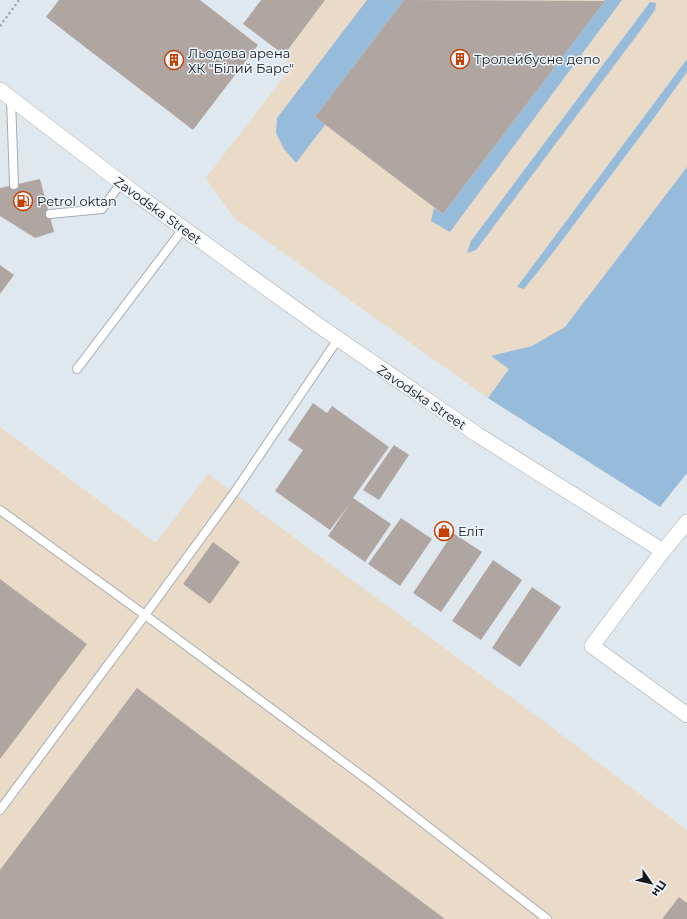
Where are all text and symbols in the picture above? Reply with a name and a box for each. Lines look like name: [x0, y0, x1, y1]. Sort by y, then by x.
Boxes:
place label: Льодова арена ХК "Білий Барс": [188, 45, 294, 76]
building icon: Тролейбусне депо: [449, 48, 471, 70]
building icon: Льодова арена ХК "Білий Барс": [163, 49, 185, 71]
place label: Тролейбусне депо: [474, 51, 600, 67]
street label: Zavodska Street: [111, 173, 205, 247]
fuel station icon: Petrol oktan: [12, 190, 34, 212]
place label: Petrol oktan: [37, 193, 117, 209]
street label: Zavodska Street: [374, 361, 470, 433]
shop icon: Еліт: [433, 520, 455, 542]
place label: Еліт: [458, 523, 485, 539]
north arrow: [631, 863, 671, 903]
text: Пн: [649, 878, 670, 899]

